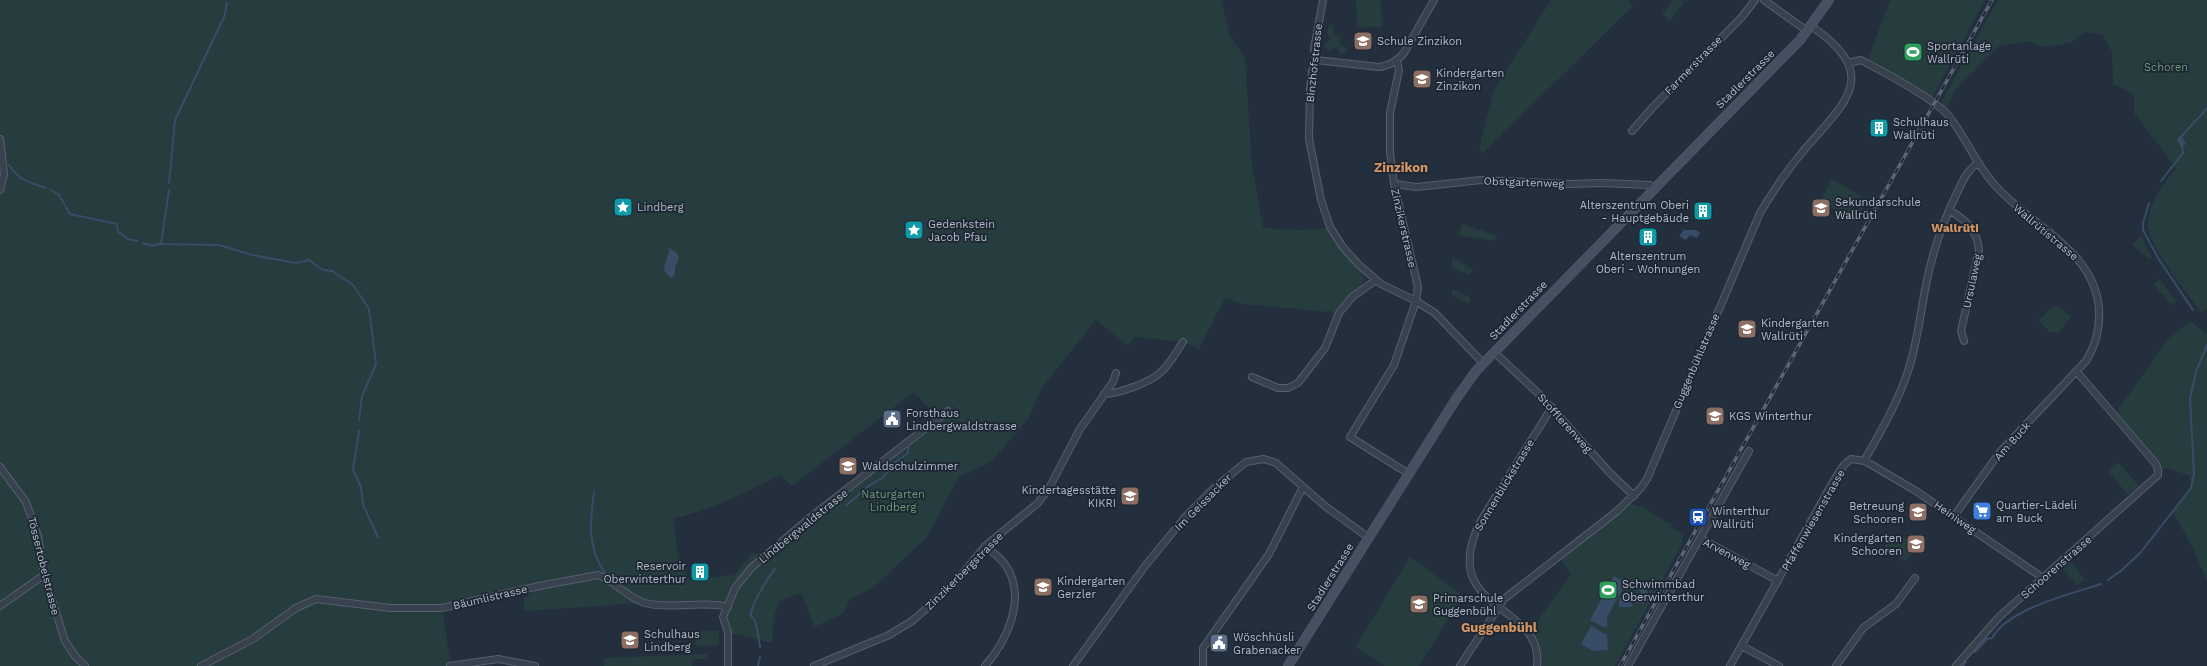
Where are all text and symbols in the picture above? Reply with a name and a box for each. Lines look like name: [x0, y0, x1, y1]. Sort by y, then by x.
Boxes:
street label: Binzhofstrasse: [1304, 23, 1325, 103]
school or university icon: Schule Zinzikon: [1352, 30, 1374, 52]
street label: Farmerstrasse: [1662, 33, 1725, 98]
place label: Schule Zinzikon: [1377, 35, 1462, 48]
place label: Sportanlage Wallrüti: [1927, 40, 1991, 66]
sports icon: Sportanlage Wallrüti: [1902, 41, 1924, 63]
street label: Stadlerstrasse: [1713, 47, 1777, 111]
park label: Schoren: [2144, 61, 2188, 74]
place label: Kindergarten Zinzikon: [1436, 67, 1504, 93]
school or university icon: Kindergarten Zinzikon: [1411, 68, 1433, 90]
place label: Schulhaus Wallrüti: [1893, 116, 1949, 142]
building icon: Schulhaus Wallrüti: [1868, 117, 1890, 139]
district label: Zinzikon: [1374, 160, 1428, 175]
street label: Obstgartenweg: [1483, 175, 1565, 190]
street label: Zinzikerstrasse: [1388, 187, 1419, 269]
place icon: Lindberg: [612, 196, 634, 218]
place label: Sekundarschule Wallrüti: [1835, 196, 1921, 222]
school or university icon: Sekundarschule Wallrüti: [1810, 197, 1832, 219]
place label: Alterszentrum Oberi - Hauptgebäude: [1580, 199, 1689, 225]
building icon: Alterszentrum Oberi - Hauptgebäude: [1692, 200, 1714, 222]
place label: Lindberg: [637, 201, 684, 214]
street label: Wallrütistrasse: [2011, 201, 2081, 263]
place label: Gedenkstein Jacob Pfau: [928, 218, 995, 244]
place icon: Gedenkstein Jacob Pfau: [903, 219, 925, 241]
district label: Wallrüti: [1931, 221, 1979, 235]
building icon: Alterszentrum Oberi - Wohnungen: [1637, 226, 1659, 248]
place label: Alterszentrum Oberi - Wohnungen: [1596, 250, 1700, 276]
street label: Ursulaweg: [1960, 253, 1985, 309]
street label: Stadlerstrasse: [1487, 278, 1550, 343]
street label: Guggenbühlstrasse: [1670, 312, 1722, 411]
place label: Kindergarten Wallrüti: [1761, 317, 1829, 343]
school or university icon: Kindergarten Wallrüti: [1736, 318, 1758, 340]
street label: Stofflerenweg: [1535, 391, 1595, 456]
school or university icon: KGS Winterthur: [1704, 405, 1726, 427]
place label: Forsthaus Lindbergwaldstrasse: [906, 407, 1017, 433]
public building icon: Forsthaus Lindbergwaldstrasse: [881, 408, 903, 430]
place label: KGS Winterthur: [1729, 410, 1813, 423]
street label: Am Buck: [1992, 419, 2033, 463]
street label: Sonnenblickstrasse: [1472, 437, 1537, 534]
school or university icon: Waldschulzimmer: [837, 455, 859, 477]
place label: Waldschulzimmer: [862, 460, 959, 473]
street label: Pfaffenwiesenstrasse: [1779, 467, 1848, 573]
street label: Im Geissacker: [1172, 471, 1235, 534]
place label: Kindertagesstätte KIKRI: [1022, 484, 1116, 510]
school or university icon: Kindertagesstätte KIKRI: [1119, 485, 1141, 507]
street label: Lindbergwaldstrasse: [756, 486, 850, 566]
park label: Naturgarten Lindberg: [861, 488, 925, 514]
street label: Heiniweg: [1931, 498, 1978, 537]
place label: Quartier-Lädeli am Buck: [1996, 499, 2077, 525]
place label: Betreuung Schooren: [1849, 500, 1904, 526]
supermarket icon: Quartier-Lädeli am Buck: [1971, 500, 1993, 522]
school or university icon: Betreuung Schooren: [1907, 501, 1929, 523]
place label: Winterthur Wallrüti: [1712, 505, 1771, 531]
station icon: Winterthur Wallrüti: [1687, 506, 1709, 528]
street label: Tössertobelstrasse: [25, 516, 62, 617]
street label: Zinzikerbergstrasse: [923, 530, 1006, 613]
place label: Kindergarten Schooren: [1834, 532, 1902, 558]
school or university icon: Kindergarten Schooren: [1905, 533, 1927, 555]
street label: Schoorenstrasse: [2018, 533, 2094, 602]
street label: Arvenweg: [1701, 536, 1753, 571]
street label: Stadlerstrasse: [1304, 541, 1357, 614]
place label: Reservoir Oberwinterthur: [603, 560, 687, 586]
building icon: Reservoir Oberwinterthur: [689, 561, 711, 583]
place label: Kindergarten Gerzler: [1057, 575, 1125, 601]
school or university icon: Kindergarten Gerzler: [1032, 576, 1054, 598]
place label: Schwimmbad Oberwinterthur: [1622, 578, 1705, 604]
sports icon: Schwimmbad Oberwinterthur: [1597, 579, 1619, 601]
street label: Bäumlistrasse: [452, 583, 529, 612]
place label: Primarschule Guggenbühl: [1433, 592, 1503, 618]
school or university icon: Primarschule Guggenbühl: [1408, 593, 1430, 615]
district label: Guggenbühl: [1461, 620, 1538, 635]
place label: Schulhaus Lindberg: [644, 628, 700, 654]
school or university icon: Schulhaus Lindberg: [619, 629, 641, 651]
place label: Wöschhüsli Grabenacker: [1233, 631, 1301, 657]
public building icon: Wöschhüsli Grabenacker: [1208, 632, 1230, 654]

